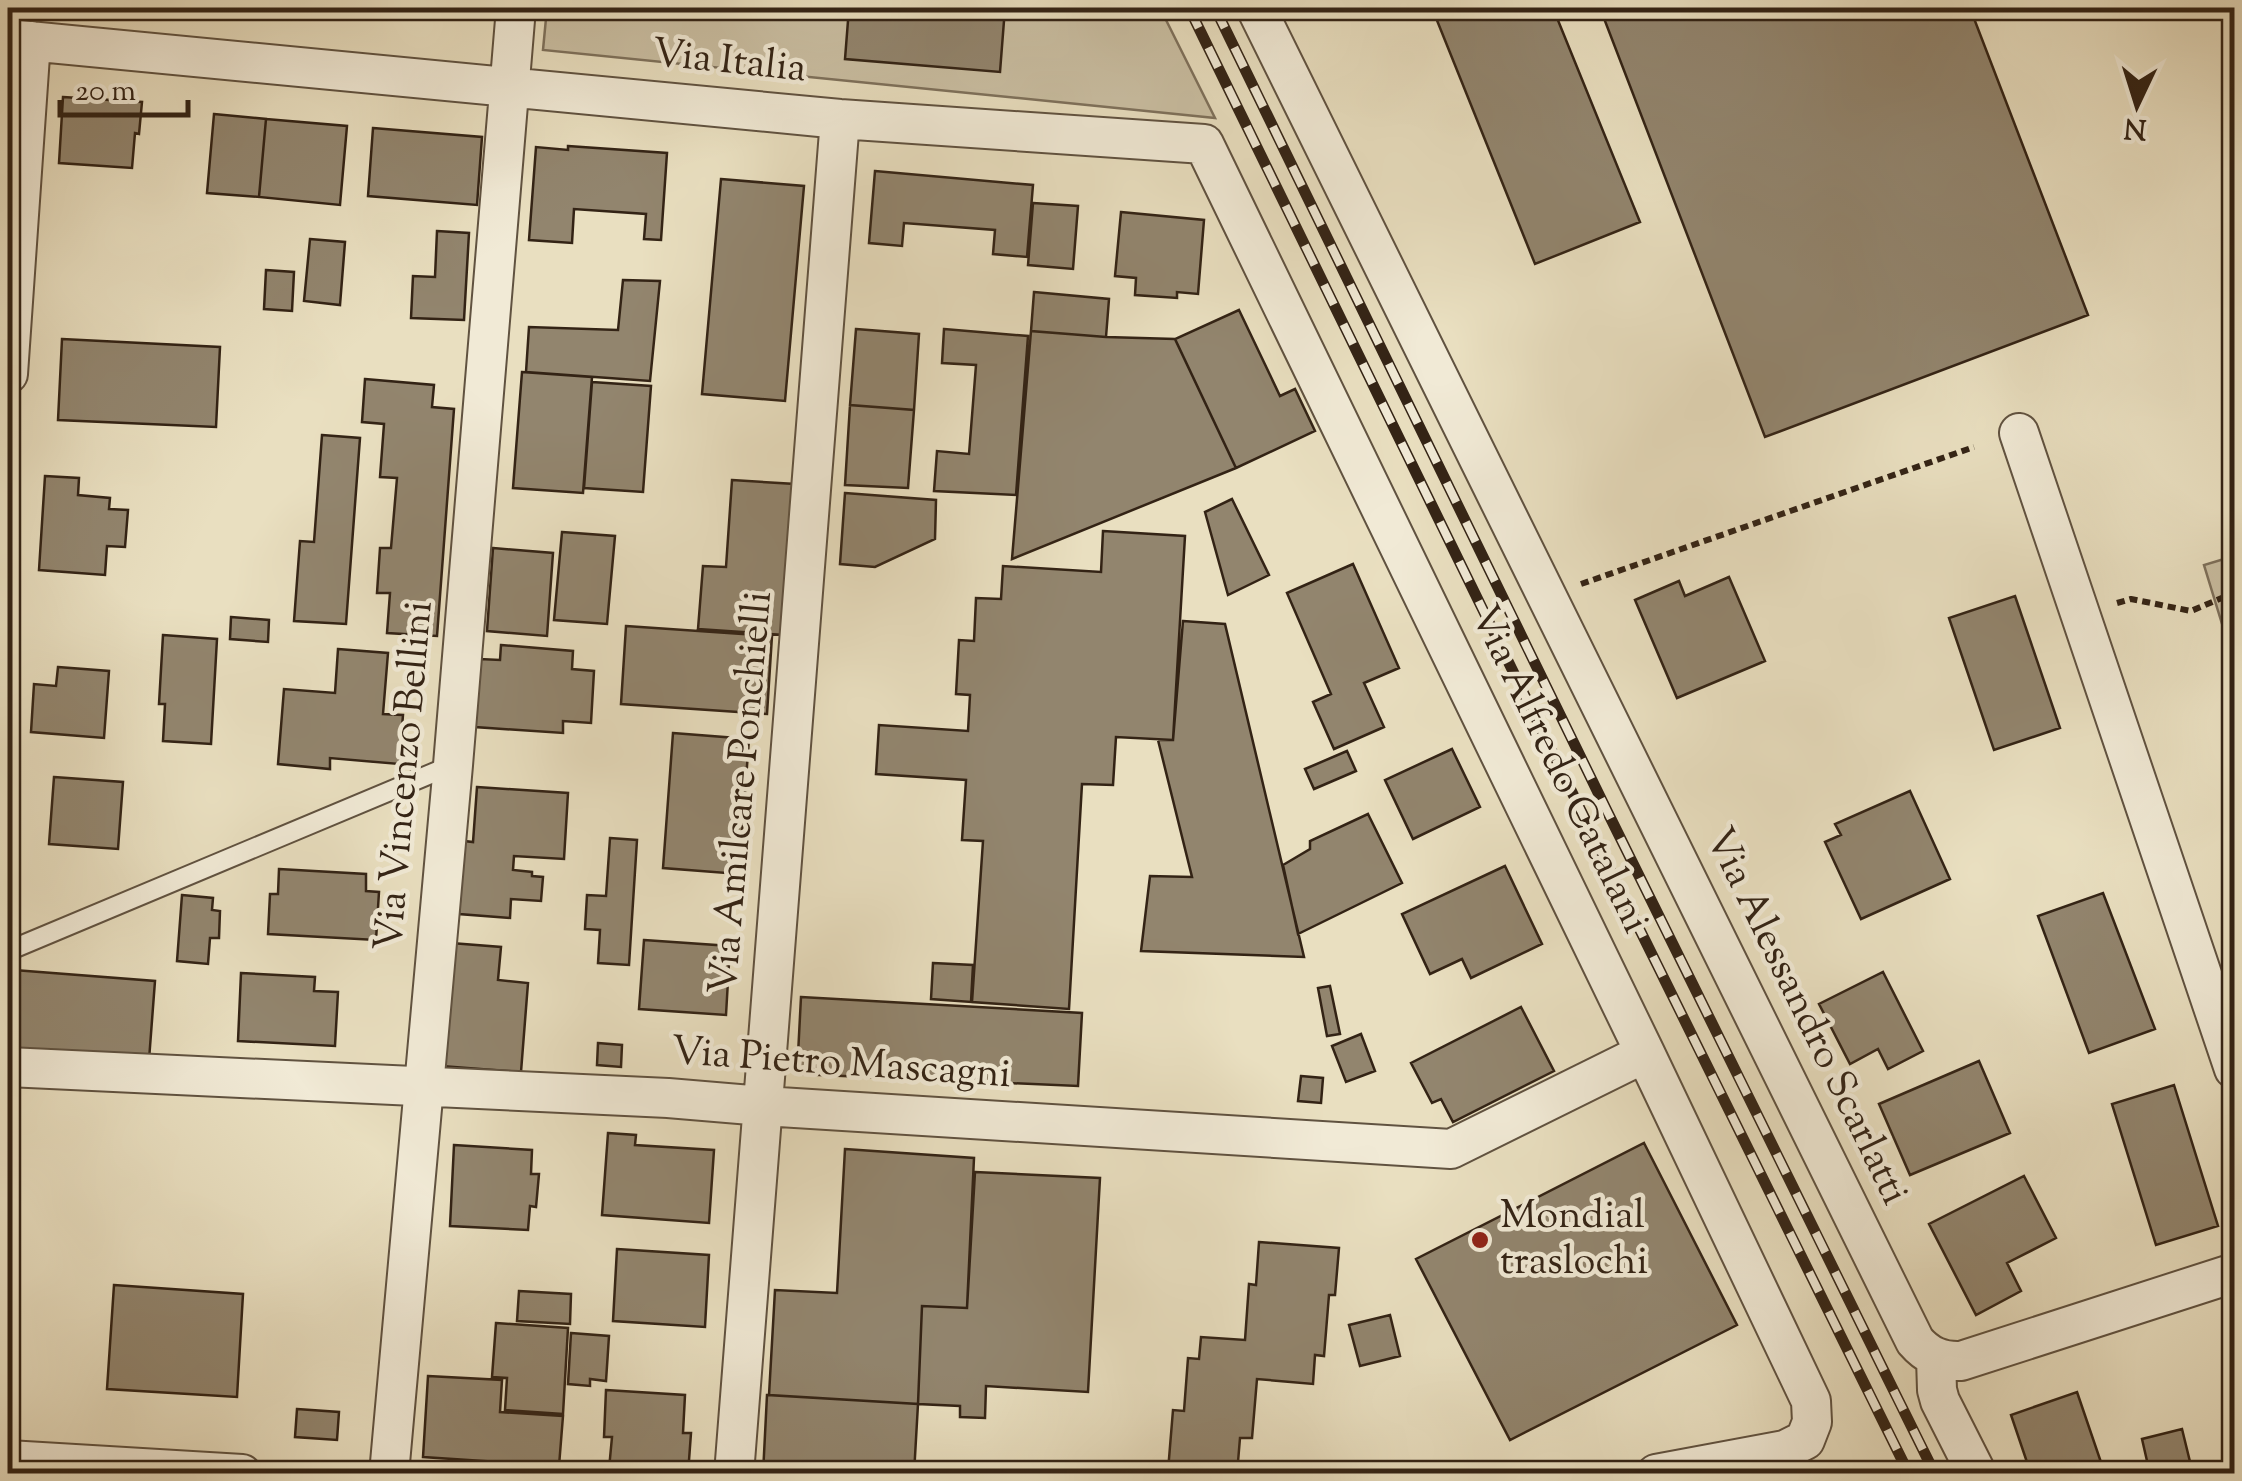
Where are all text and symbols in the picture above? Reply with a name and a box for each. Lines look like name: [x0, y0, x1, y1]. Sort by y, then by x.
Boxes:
street label: Via Italia: [649, 27, 809, 99]
scale bar: [60, 55, 188, 117]
north arrow: [2087, 55, 2187, 155]
text: 20 m: [75, 71, 136, 114]
text: N: [2123, 106, 2148, 148]
street label: Via Amilcare Ponchielli: [697, 589, 789, 997]
street label: Via Alfredo Catalani: [1454, 596, 1662, 944]
street label: Via Vincenzo Bellini: [362, 599, 450, 953]
street label: Via Alessandro Scarlatti: [1689, 819, 1921, 1215]
street label: Via Pietro Mascagni: [669, 1025, 1013, 1105]
place label: Mondial traslochi: [1500, 1189, 1648, 1292]
marker: Mondial traslochi: [1469, 1229, 1491, 1251]

